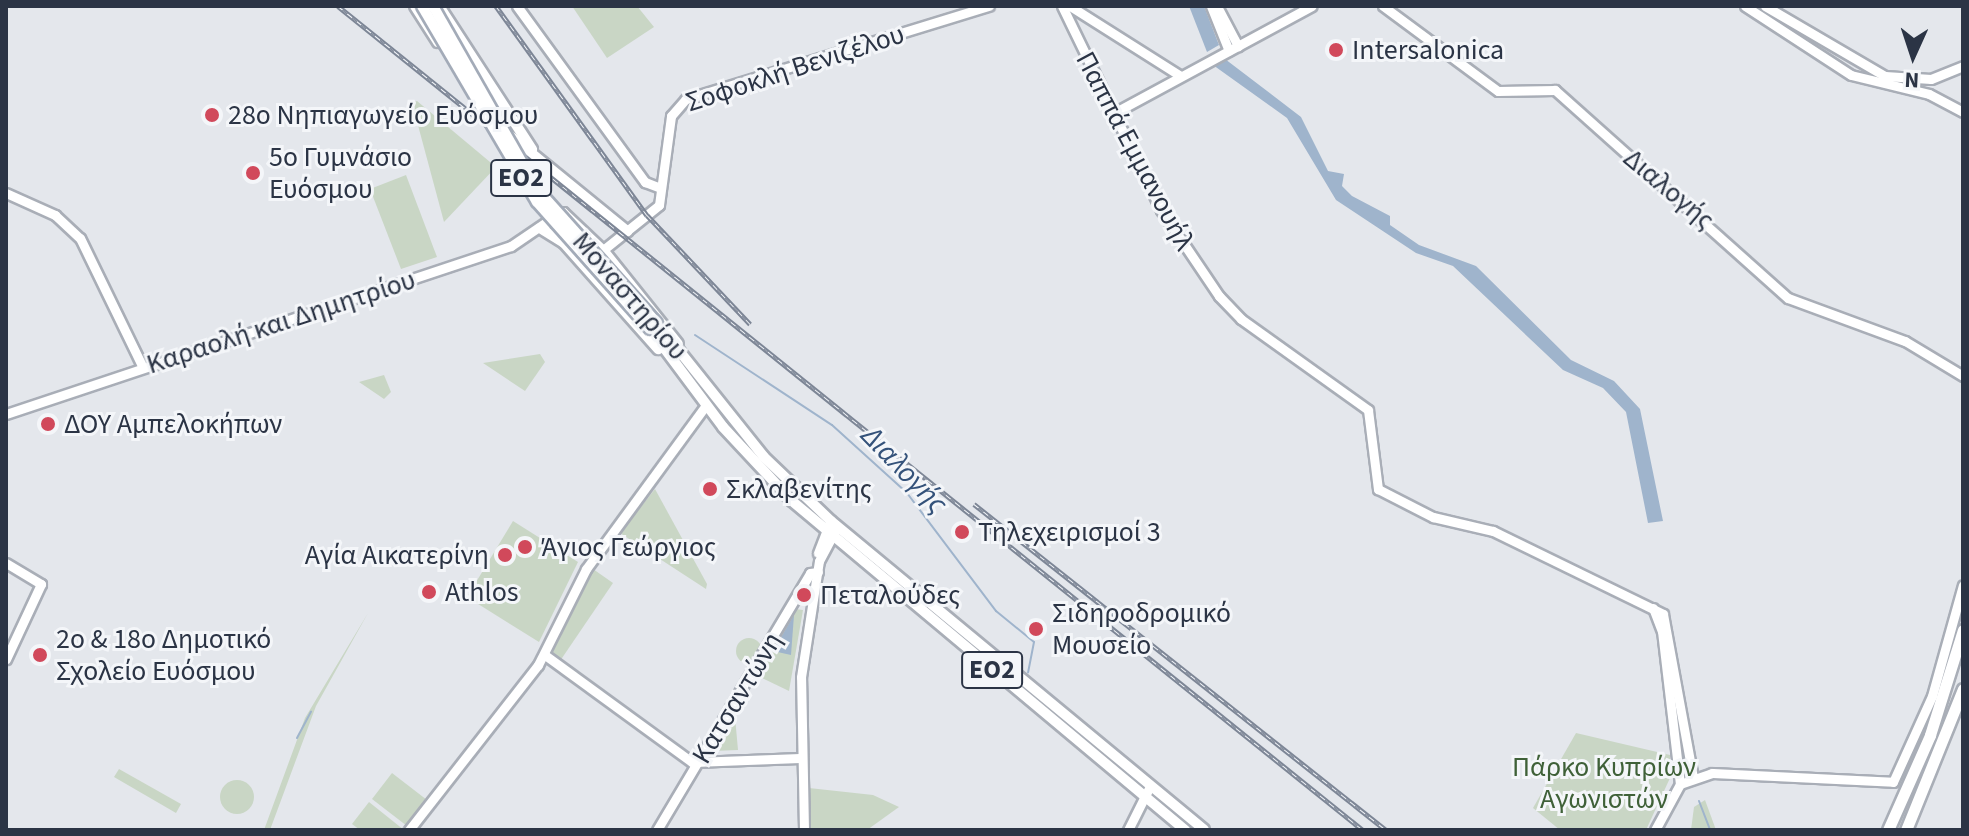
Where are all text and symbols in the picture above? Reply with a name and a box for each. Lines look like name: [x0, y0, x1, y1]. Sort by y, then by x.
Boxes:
north arrow: [1873, 16, 1953, 96]
street label: Σοφοκλή Βενιζέλου: [681, 17, 909, 119]
place label: Intersalonica: [1352, 33, 1504, 67]
marker: Intersalonica: [1327, 41, 1345, 59]
street label: Παππά Εμμανουήλ: [1068, 46, 1202, 256]
text: N: [1904, 64, 1920, 96]
place label: 28ο Νηπιαγωγείο Ευόσμου: [228, 98, 538, 132]
marker: 28ο Νηπιαγωγείο Ευόσμου: [203, 106, 221, 124]
place label: 5ο Γυμνάσιο Ευόσμου: [269, 140, 412, 206]
street label: Διαλογής: [1617, 141, 1721, 237]
road number: ΕΟ2: [489, 156, 553, 200]
marker: 5ο Γυμνάσιο Ευόσμου: [244, 164, 262, 182]
street label: Μοναστηρίου: [565, 225, 695, 367]
street label: Καραολή και Δημητρίου: [142, 263, 420, 381]
place label: ΔΟΥ Αμπελοκήπων: [64, 407, 282, 441]
marker: ΔΟΥ Αμπελοκήπων: [39, 415, 57, 433]
water label: Διαλογής: [853, 419, 955, 521]
place label: Σκλαβενίτης: [726, 472, 872, 506]
marker: Σκλαβενίτης: [701, 480, 719, 498]
place label: Τηλεχειρισμοί 3: [978, 515, 1161, 549]
marker: Τηλεχειρισμοί 3: [953, 523, 971, 541]
place label: Άγιος Γεώργιος: [541, 530, 716, 564]
place label: Αγία Αικατερίνη: [305, 538, 489, 572]
marker: Άγιος Γεώργιος: [516, 538, 534, 556]
marker: Αγία Αικατερίνη: [496, 546, 514, 564]
place label: Athlos: [445, 575, 519, 609]
place label: Πεταλούδες: [820, 578, 960, 612]
marker: Athlos: [420, 583, 438, 601]
marker: Πεταλούδες: [795, 586, 813, 604]
place label: Σιδηροδρομικό Μουσείο: [1052, 596, 1231, 662]
marker: Σιδηροδρομικό Μουσείο: [1027, 620, 1045, 638]
place label: 2ο & 18ο Δημοτικό Σχολείο Ευόσμου: [56, 622, 271, 688]
street label: Κατσαντώνη: [685, 626, 789, 770]
marker: 2ο & 18ο Δημοτικό Σχολείο Ευόσμου: [31, 646, 49, 664]
road number: ΕΟ2: [960, 648, 1024, 692]
park label: Πάρκο Κυπρίων Αγωνιστών: [1512, 750, 1696, 816]

